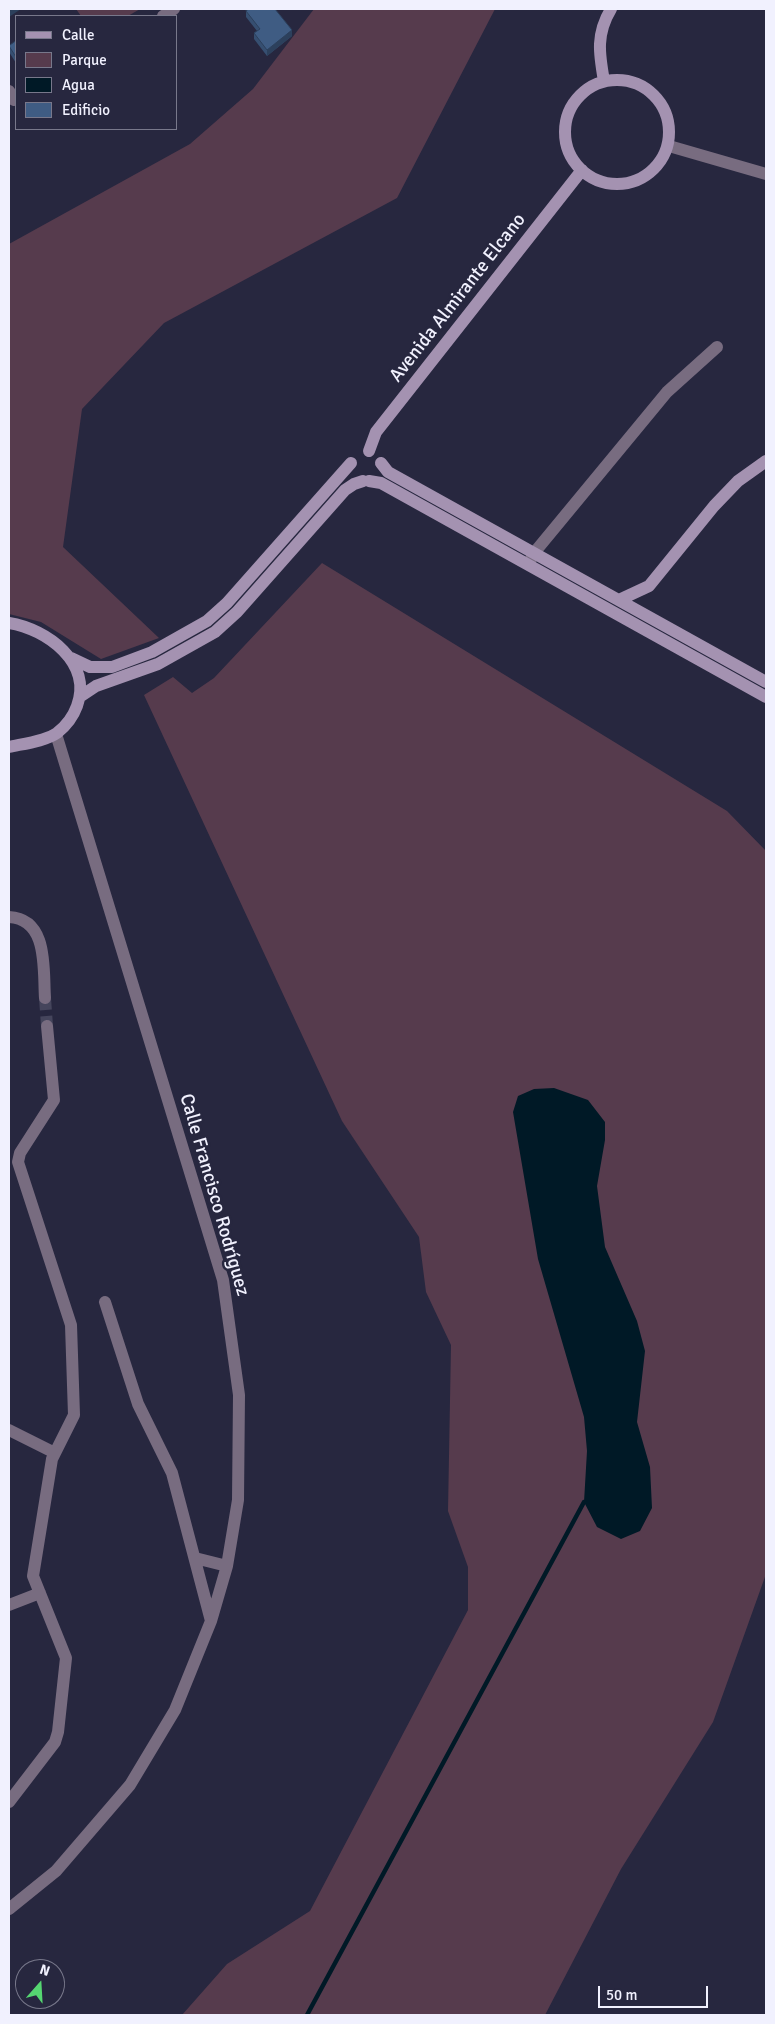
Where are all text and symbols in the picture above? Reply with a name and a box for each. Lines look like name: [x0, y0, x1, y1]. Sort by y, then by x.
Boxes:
legend: [15, 15, 178, 130]
text: Calle: [62, 26, 95, 44]
text: Parque: [62, 51, 107, 69]
text: Agua: [62, 76, 95, 94]
text: Edificio: [62, 101, 110, 119]
street label: Avenida Almirante Elcano: [385, 209, 531, 387]
street label: Calle Francisco Rodríguez: [174, 1091, 254, 1299]
north arrow: [15, 1959, 65, 2009]
text: N: [37, 1961, 52, 1980]
scale bar: [600, 1976, 710, 2008]
text: 50 m: [606, 1986, 637, 2004]

